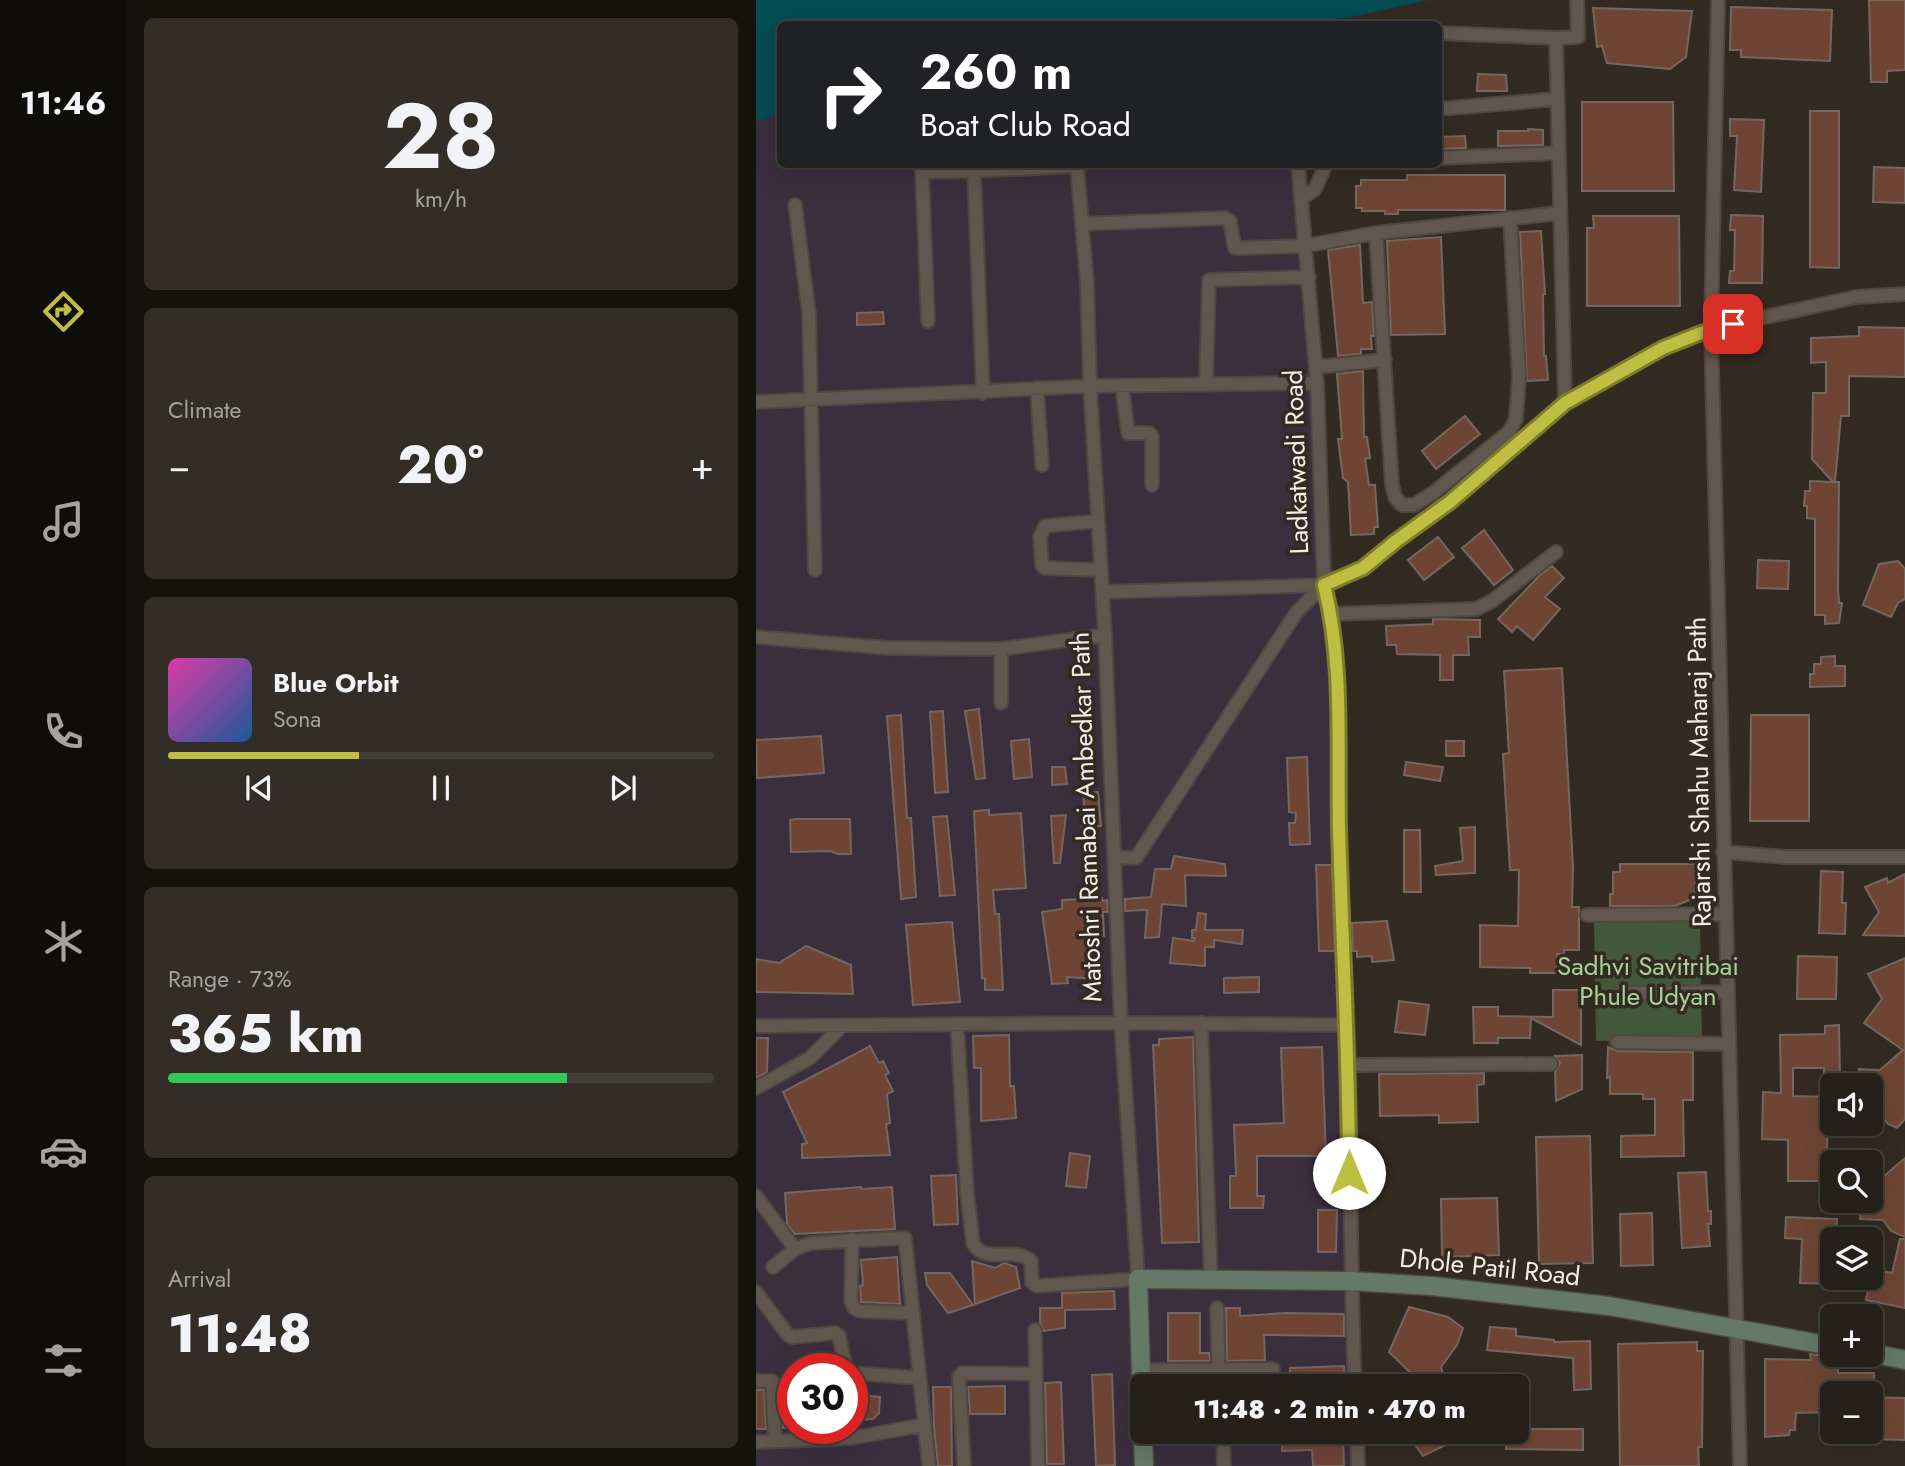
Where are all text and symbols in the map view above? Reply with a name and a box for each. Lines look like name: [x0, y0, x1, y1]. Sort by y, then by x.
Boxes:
text: 260 m: [920, 37, 1072, 107]
icon: right: [805, 49, 896, 140]
text: 28: [383, 71, 499, 202]
text: 11:46: [20, 80, 106, 126]
text: Boat Club Road: [920, 102, 1131, 148]
text: km/h: [415, 182, 467, 216]
icon: directions: [39, 287, 88, 336]
pin: [1703, 294, 1763, 354]
icon: arrive: [1714, 305, 1752, 343]
street label: Ladkatwadi Road: [1274, 369, 1318, 555]
text: Climate: [168, 393, 241, 427]
text: 20°: [397, 427, 484, 503]
text: −: [168, 438, 190, 493]
text: +: [691, 438, 714, 493]
icon: music: [39, 497, 88, 546]
street label: Rajarshi Shahu Maharaj Path: [1677, 616, 1721, 928]
street label: Matoshri Ramabai Ambedkar Path: [1061, 631, 1111, 1003]
text: Blue Orbit: [273, 664, 398, 702]
text: Sona: [273, 702, 321, 736]
icon: phone: [39, 707, 88, 756]
icon: previous: [240, 769, 278, 807]
icon: pause: [422, 769, 460, 807]
icon: next: [604, 769, 642, 807]
icon: climate: [39, 917, 88, 966]
park label: Sadhvi Savitribai Phule Udyan: [1557, 947, 1739, 1015]
text: Range · 73%: [168, 962, 292, 996]
text: 365 km: [168, 996, 363, 1072]
map controls: [1820, 1073, 1883, 1444]
button: sound: [1820, 1073, 1883, 1136]
icon: car: [39, 1127, 88, 1176]
position arrow: [1312, 1136, 1386, 1210]
button: search: [1820, 1150, 1883, 1213]
button: layers: [1820, 1227, 1883, 1290]
street label: Dhole Patil Road: [1398, 1239, 1582, 1295]
text: Arrival: [168, 1262, 231, 1296]
text: 11:48: [168, 1296, 312, 1372]
button: +: [1820, 1304, 1883, 1367]
icon: filters: [39, 1336, 88, 1385]
speed limit sign: 30: [777, 1353, 868, 1444]
button: −: [1820, 1381, 1883, 1444]
text: 11:48 · 2 min · 470 m: [1193, 1390, 1466, 1428]

